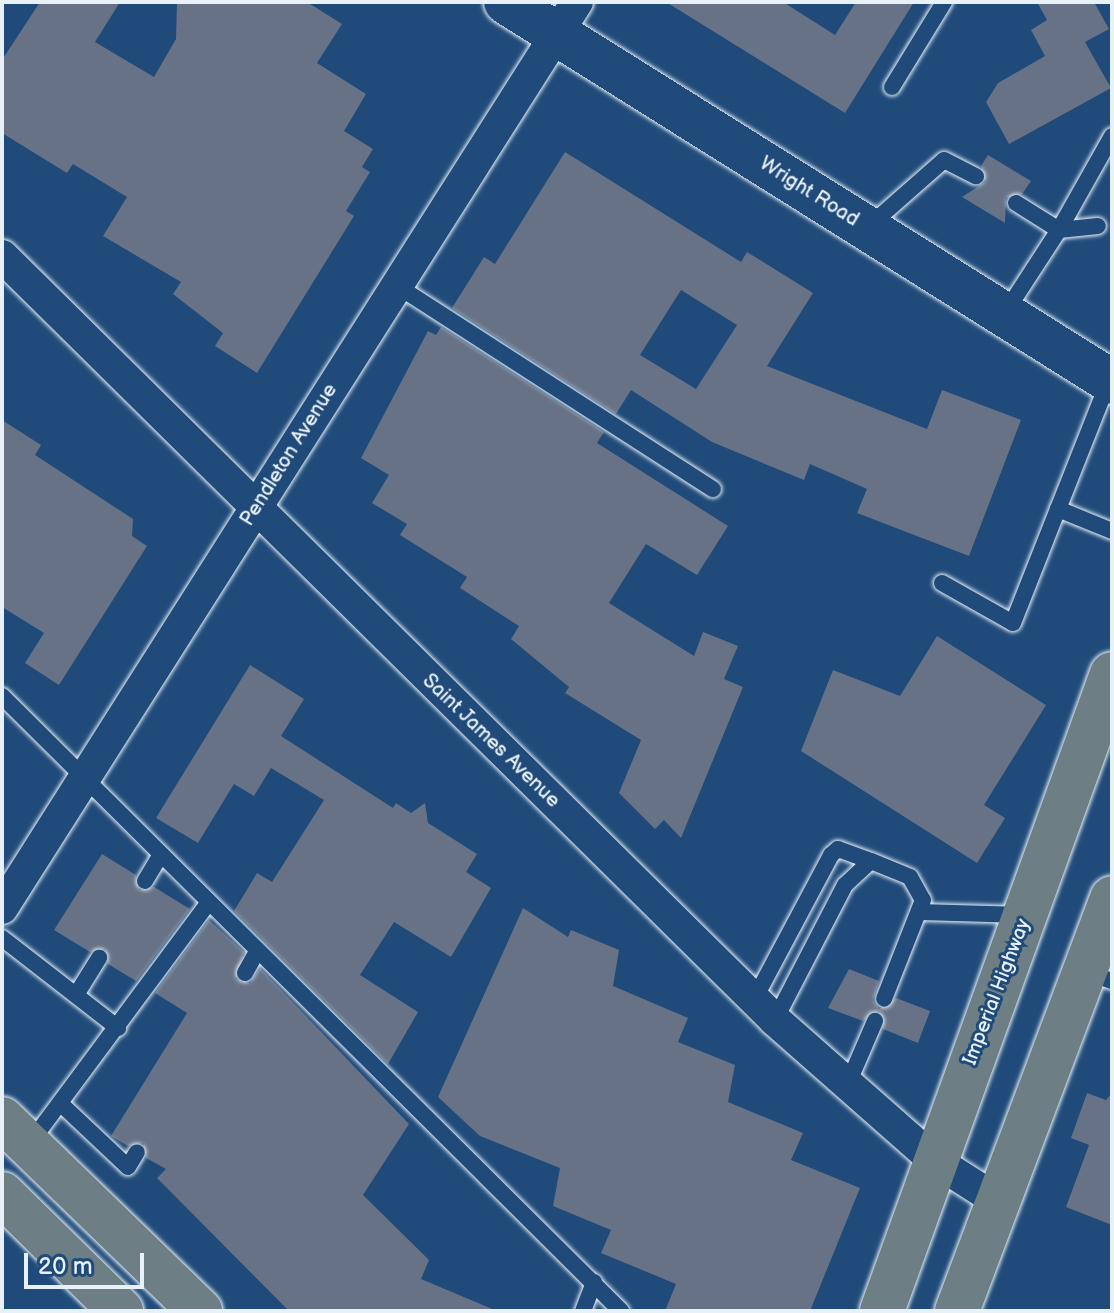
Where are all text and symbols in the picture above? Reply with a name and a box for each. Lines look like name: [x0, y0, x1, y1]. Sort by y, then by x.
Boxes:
street label: Wright Road: [755, 152, 863, 232]
street label: Pendleton Avenue: [236, 379, 342, 531]
street label: Saint James Avenue: [417, 669, 565, 813]
street label: Imperial Highway: [958, 916, 1036, 1068]
scale bar: [28, 1237, 148, 1287]
text: 20 m: [38, 1252, 93, 1281]

